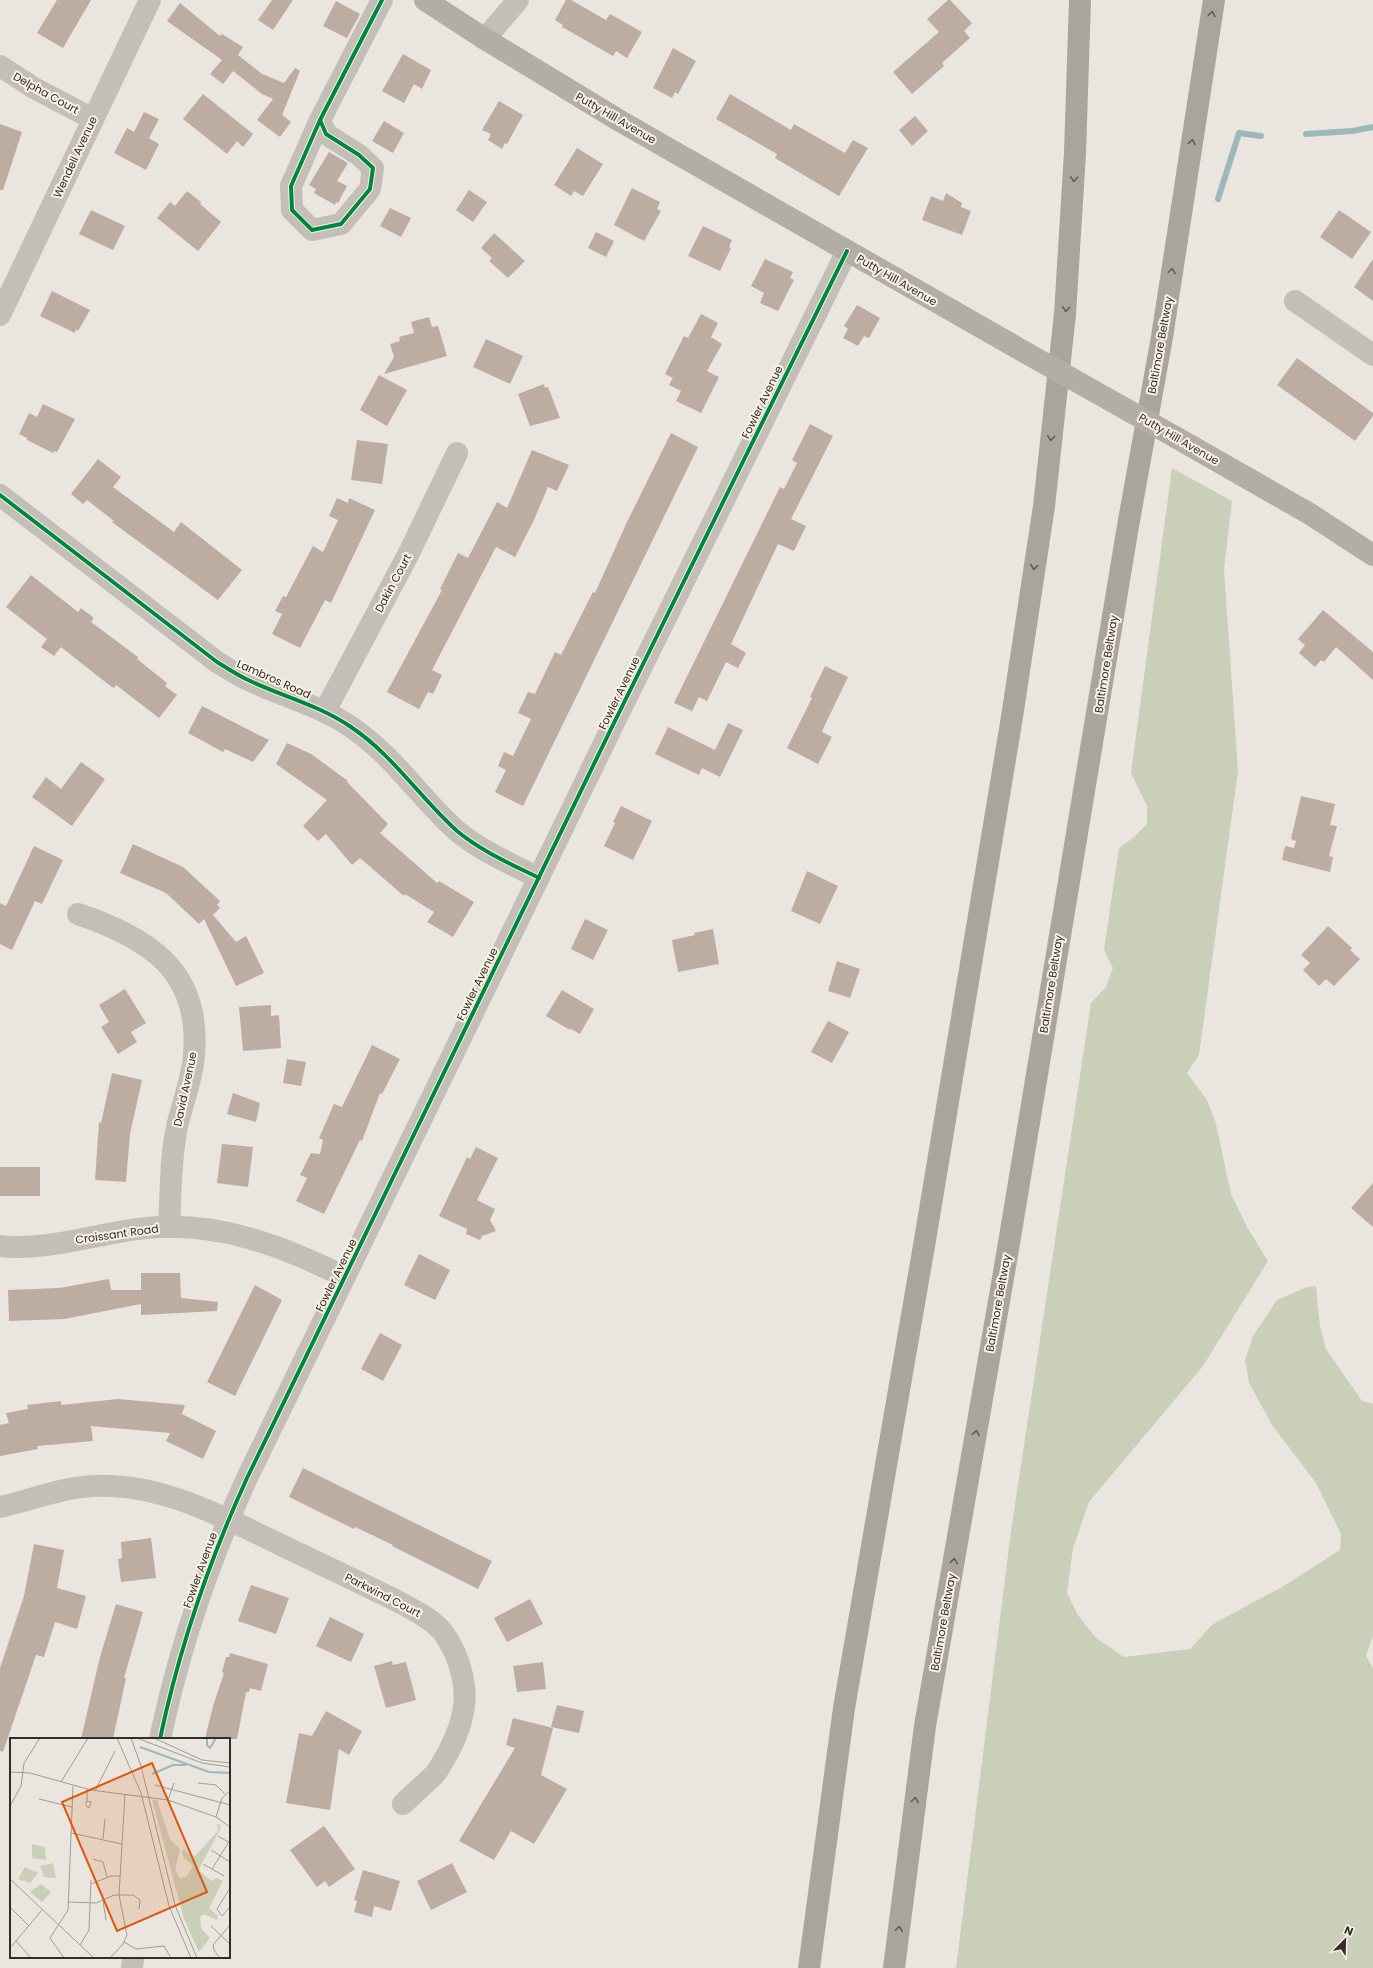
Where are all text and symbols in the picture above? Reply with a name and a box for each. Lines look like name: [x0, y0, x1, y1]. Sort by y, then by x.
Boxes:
one-way arrow: [1207, 11, 1216, 17]
street label: Delpha Court: [10, 68, 82, 118]
street label: Putty Hill Avenue: [573, 88, 659, 148]
street label: Wendell Avenue: [49, 113, 101, 200]
one-way arrow: [1187, 139, 1196, 145]
one-way arrow: [1069, 176, 1078, 182]
street label: Putty Hill Avenue: [854, 250, 940, 310]
one-way arrow: [1167, 268, 1176, 274]
street label: Baltimore Beltway: [1144, 294, 1177, 395]
one-way arrow: [1061, 306, 1070, 312]
street label: Fowler Avenue: [737, 363, 787, 441]
street label: Putty Hill Avenue: [1136, 409, 1222, 469]
one-way arrow: [1047, 435, 1056, 441]
street label: Dakin Court: [371, 551, 415, 615]
one-way arrow: [1031, 564, 1039, 570]
street label: Baltimore Beltway: [1090, 613, 1122, 714]
street label: Fowler Avenue: [594, 654, 644, 732]
street label: Lambros Road: [234, 656, 314, 702]
street label: Baltimore Beltway: [1035, 933, 1067, 1034]
street label: Fowler Avenue: [452, 945, 502, 1023]
street label: David Avenue: [169, 1050, 201, 1128]
street label: Croissant Road: [74, 1220, 160, 1248]
street label: Fowler Avenue: [311, 1236, 361, 1314]
street label: Baltimore Beltway: [982, 1252, 1015, 1353]
one-way arrow: [971, 1430, 980, 1436]
street label: Fowler Avenue: [179, 1530, 221, 1610]
one-way arrow: [949, 1558, 957, 1565]
street label: Parkwind Court: [342, 1569, 424, 1621]
street label: Baltimore Beltway: [927, 1571, 960, 1672]
inset map: [10, 1738, 230, 1958]
one-way arrow: [911, 1797, 920, 1803]
north arrow: [1325, 1920, 1365, 1960]
text: N: [1342, 1922, 1356, 1940]
one-way arrow: [894, 1926, 903, 1932]

